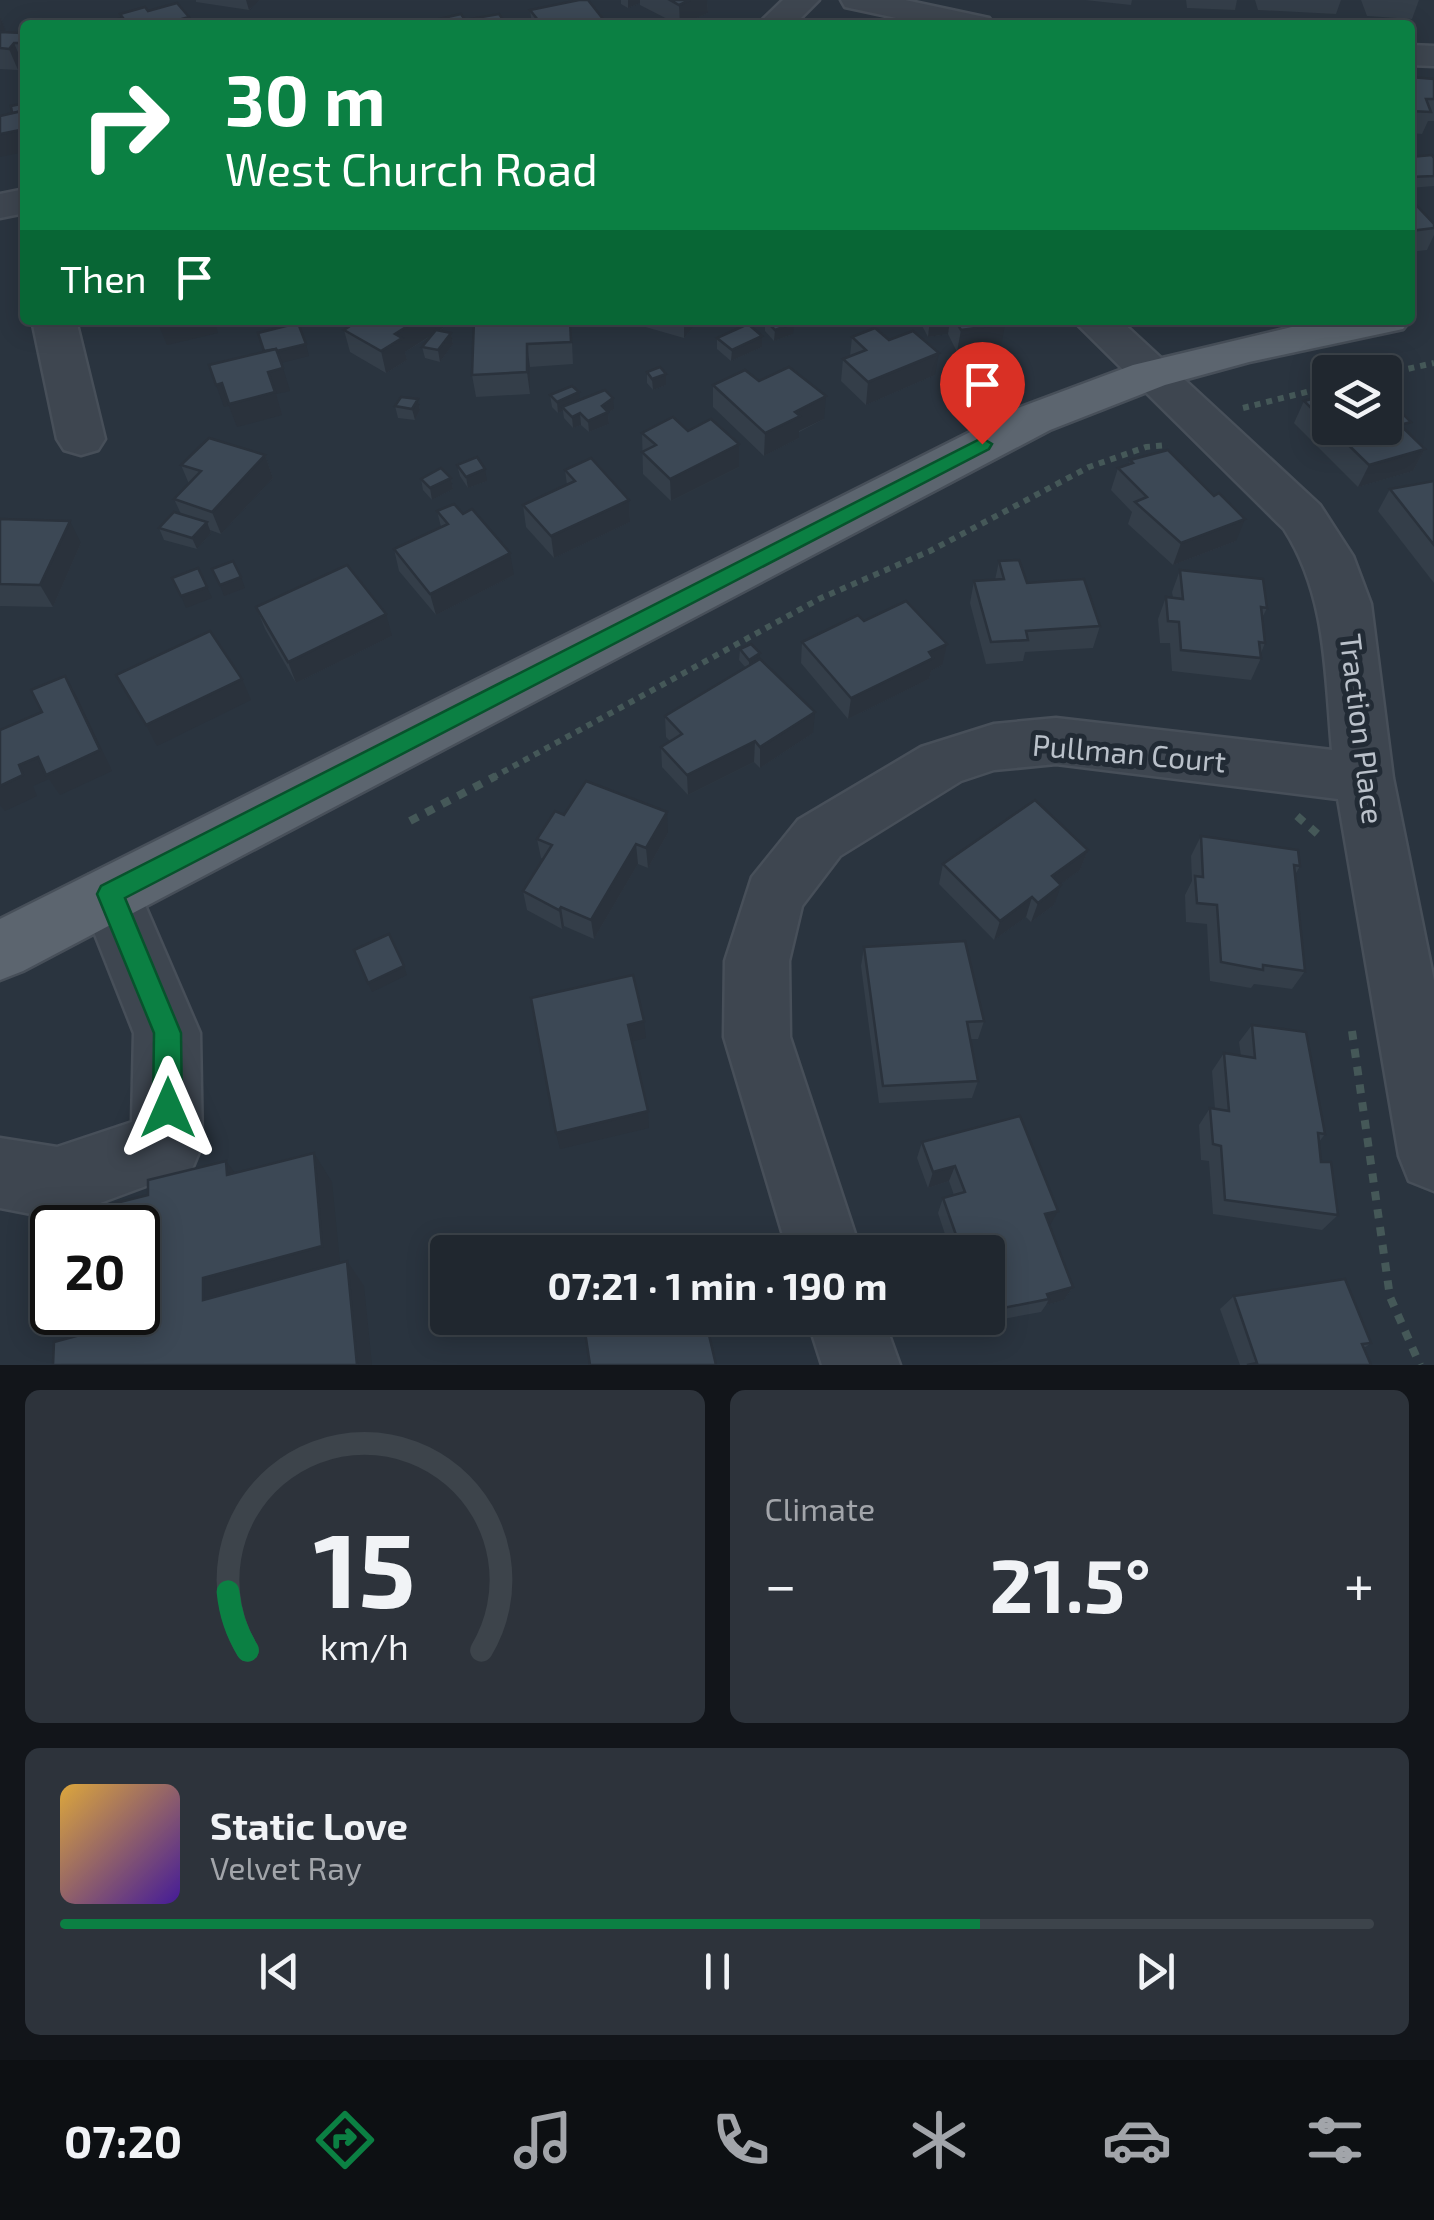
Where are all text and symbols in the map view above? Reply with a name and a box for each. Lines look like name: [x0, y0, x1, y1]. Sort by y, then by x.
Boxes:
text: 30 m: [225, 56, 386, 140]
icon: right: [60, 60, 190, 190]
text: West Church Road: [225, 141, 598, 195]
icon: arrive: [167, 250, 222, 305]
text: Then: [60, 255, 147, 301]
pin: [940, 342, 1025, 445]
map controls: [1312, 355, 1402, 445]
button: layers: [1312, 355, 1402, 445]
icon: arrive: [955, 357, 1010, 412]
street label: Traction Place: [1333, 632, 1393, 826]
street label: Pullman Court: [1031, 726, 1227, 778]
position arrow: [116, 1056, 220, 1160]
speed limit sign: 20: [30, 1205, 160, 1335]
text: 07:21 · 1 min · 190 m: [547, 1262, 888, 1308]
text: Climate: [765, 1489, 875, 1527]
text: 15: [314, 1504, 416, 1629]
text: 21.5°: [989, 1538, 1151, 1628]
text: −: [765, 1550, 797, 1616]
text: +: [1344, 1550, 1374, 1616]
text: km/h: [320, 1624, 409, 1667]
text: Static Love: [210, 1802, 408, 1848]
text: Velvet Ray: [210, 1848, 362, 1886]
icon: previous: [252, 1944, 307, 1999]
icon: pause: [690, 1944, 745, 1999]
icon: next: [1128, 1944, 1183, 1999]
icon: directions: [310, 2105, 380, 2175]
icon: music: [508, 2105, 578, 2175]
icon: phone: [706, 2105, 776, 2175]
icon: climate: [904, 2105, 974, 2175]
icon: car: [1102, 2105, 1172, 2175]
icon: filters: [1300, 2105, 1370, 2175]
text: 07:20: [64, 2113, 182, 2167]

